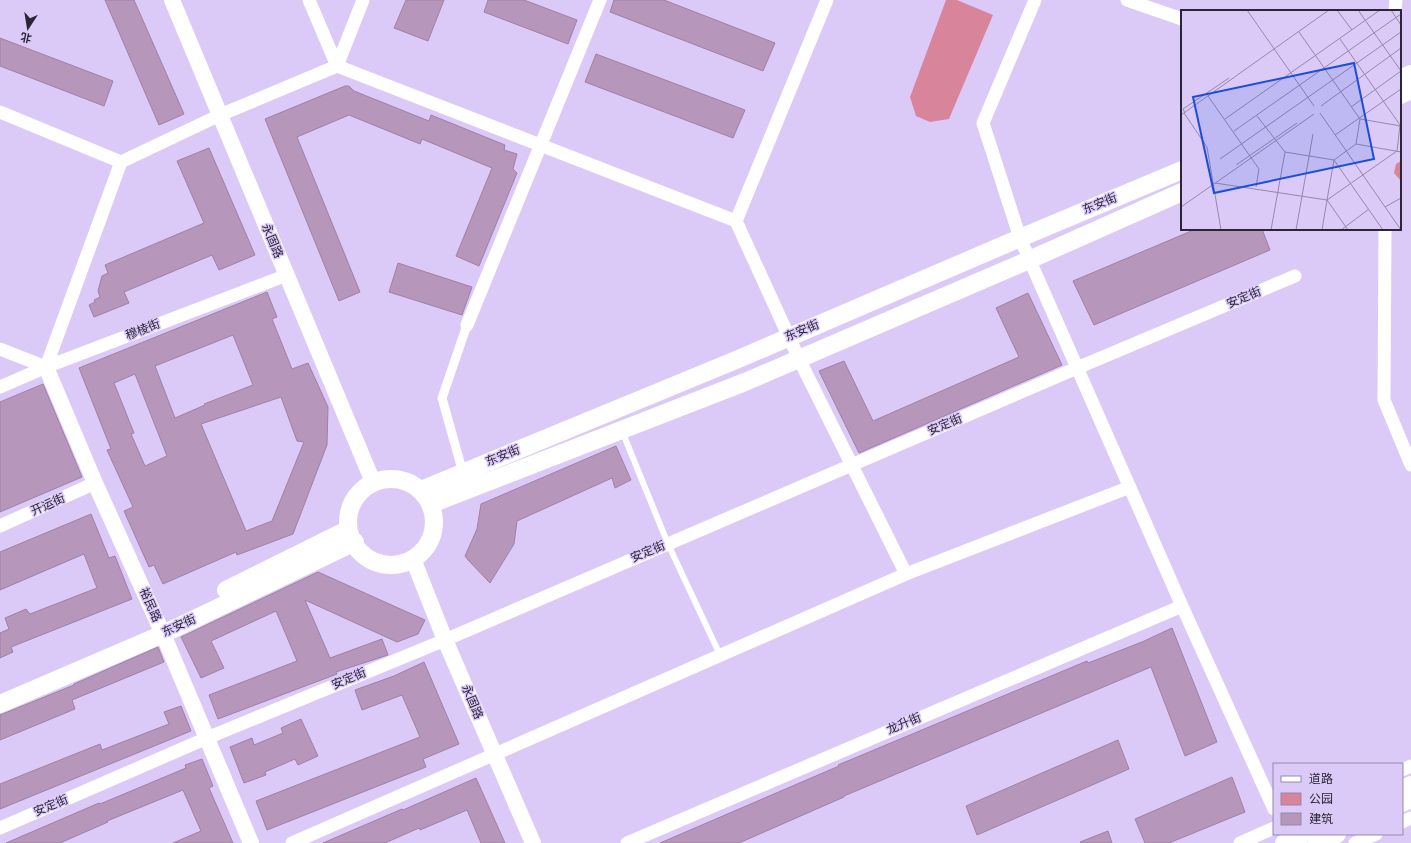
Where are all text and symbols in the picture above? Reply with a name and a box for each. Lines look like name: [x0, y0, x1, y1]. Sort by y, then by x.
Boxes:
north arrow: [8, 8, 48, 48]
inset map: [1181, 10, 1401, 230]
text: 北: [19, 29, 33, 46]
street label: 东安街: [1080, 189, 1120, 219]
street label: 永固路: [257, 221, 287, 261]
street label: 安定街: [1224, 283, 1264, 313]
street label: 穆棱街: [123, 316, 163, 344]
street label: 东安街: [782, 316, 822, 346]
street label: 安定街: [925, 410, 965, 440]
street label: 东安街: [483, 441, 523, 471]
street label: 开运街: [28, 490, 68, 520]
street label: 安定街: [628, 537, 668, 567]
street label: 裕民路: [135, 585, 165, 625]
street label: 东安街: [159, 611, 199, 641]
street label: 安定街: [329, 664, 369, 694]
street label: 永固路: [457, 682, 487, 722]
street label: 龙升街: [884, 709, 924, 739]
legend: [1273, 763, 1403, 835]
text: 道路: [1309, 771, 1333, 788]
street label: 安定街: [31, 791, 71, 821]
text: 公园: [1309, 791, 1333, 808]
text: 建筑: [1309, 811, 1333, 828]

